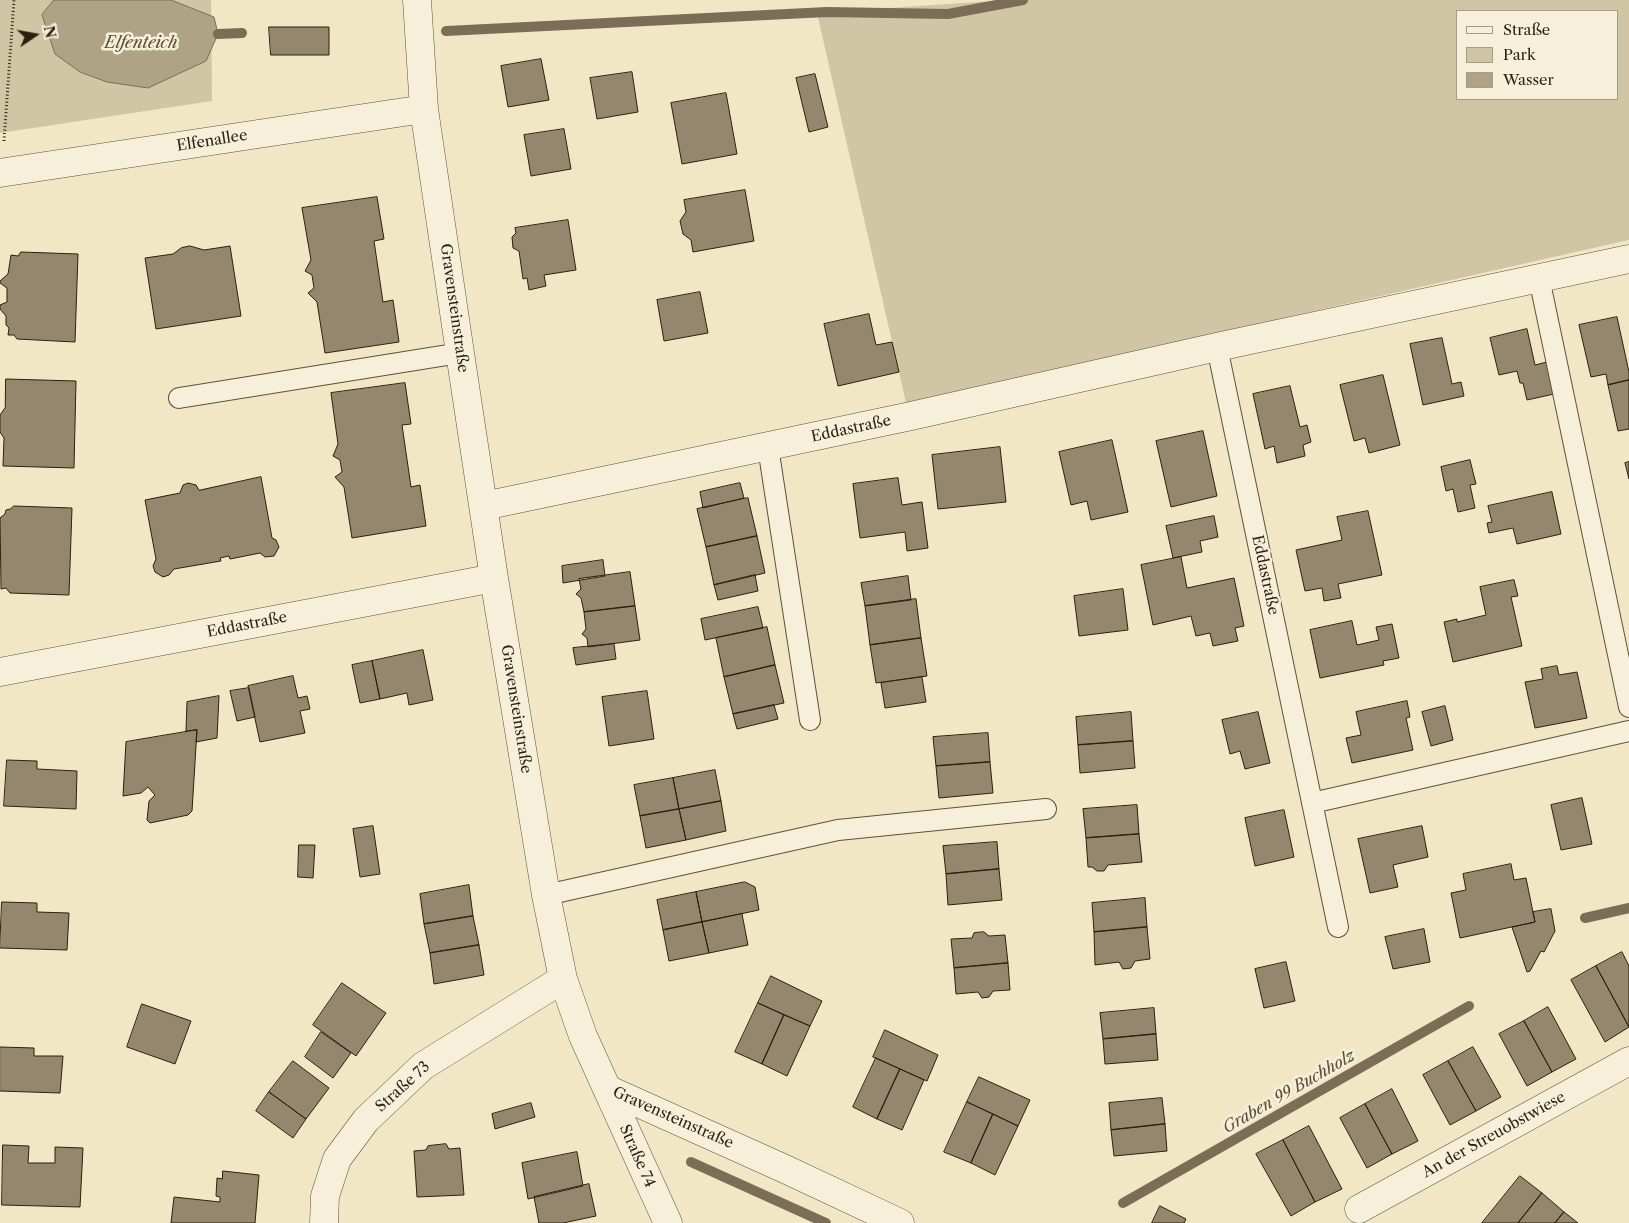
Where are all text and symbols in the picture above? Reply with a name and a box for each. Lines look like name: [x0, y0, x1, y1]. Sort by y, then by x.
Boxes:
north arrow: [10, 10, 60, 60]
legend: [1456, 10, 1619, 100]
text: Straße: [1503, 20, 1550, 39]
text: N: [40, 24, 60, 40]
water label: Elfenteich: [105, 33, 177, 53]
text: Park: [1503, 45, 1536, 64]
text: Wasser: [1503, 70, 1554, 89]
street label: Elfenallee: [175, 127, 249, 155]
street label: Gravensteinstraße: [436, 242, 472, 374]
street label: Eddastraße: [809, 412, 893, 446]
street label: Eddastraße: [1248, 533, 1282, 617]
street label: Eddastraße: [205, 608, 289, 642]
street label: Gravensteinstraße: [497, 643, 535, 775]
water label: Graben 99 Buchholz: [1219, 1046, 1359, 1138]
street label: Straße 73: [372, 1058, 434, 1116]
street label: Gravensteinstraße: [610, 1083, 736, 1153]
street label: An der Streuobstwiese: [1419, 1088, 1569, 1182]
street label: Straße 74: [615, 1122, 659, 1190]

